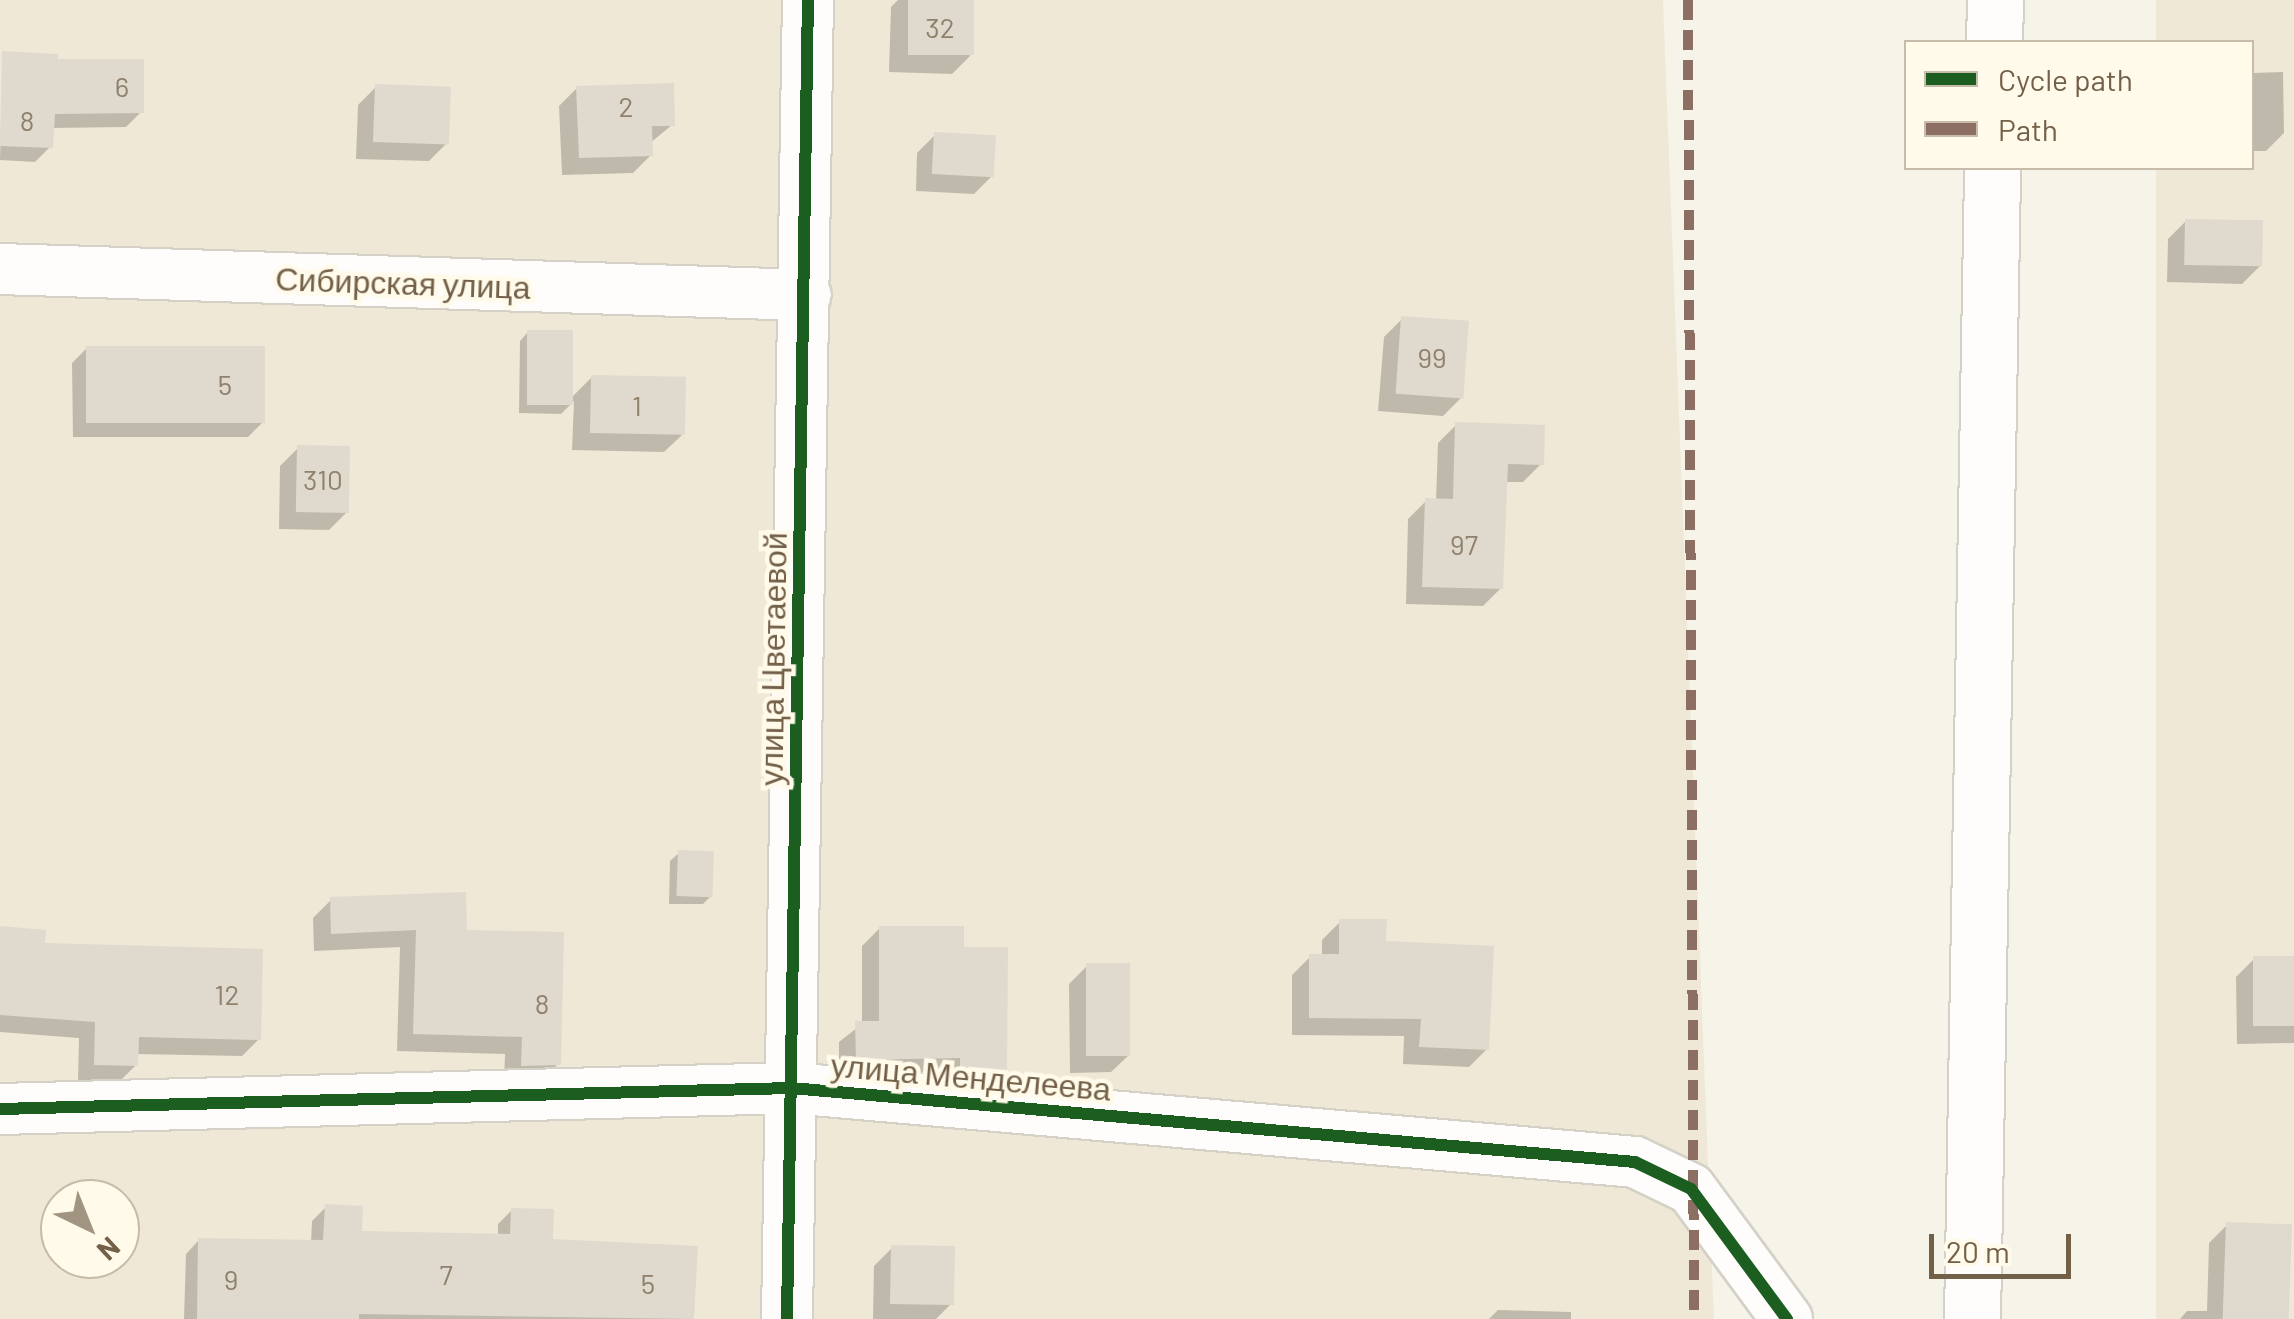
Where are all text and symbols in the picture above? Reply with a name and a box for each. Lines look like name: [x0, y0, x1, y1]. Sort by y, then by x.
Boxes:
house number: 32: [925, 10, 955, 44]
legend: [1904, 40, 2254, 170]
text: Cycle path: [1998, 61, 2133, 97]
house number: 6: [115, 69, 129, 103]
house number: 2: [618, 89, 634, 123]
house number: 8: [20, 103, 34, 137]
text: Path: [1998, 111, 2058, 147]
street label: Сибирская улица: [275, 258, 531, 306]
house number: 99: [1417, 340, 1447, 374]
house number: 5: [218, 367, 232, 401]
house number: 1: [632, 388, 642, 422]
house number: 310: [303, 462, 343, 496]
house number: 97: [1450, 527, 1478, 561]
street label: улица Цветаевой: [751, 532, 793, 786]
house number: 12: [215, 977, 239, 1011]
house number: 8: [535, 986, 549, 1020]
street label: улица Менделеева: [829, 1045, 1113, 1107]
north arrow: [40, 1179, 140, 1279]
scale bar: [1934, 1214, 2076, 1276]
text: N: [91, 1231, 128, 1268]
text: 20 m: [1946, 1233, 2010, 1269]
house number: 7: [439, 1257, 453, 1291]
house number: 9: [224, 1262, 238, 1296]
house number: 5: [641, 1266, 655, 1300]

